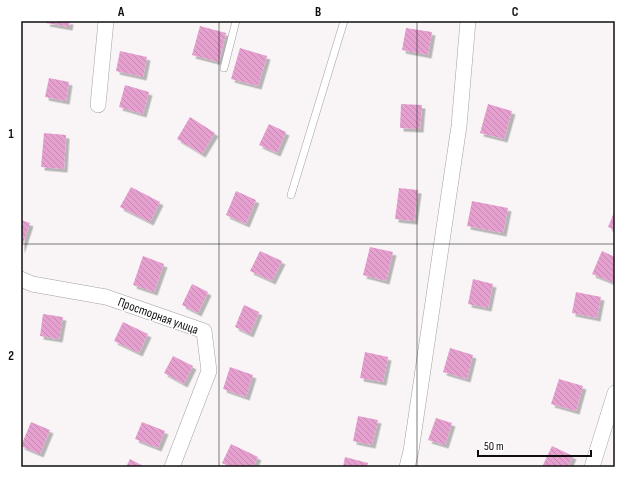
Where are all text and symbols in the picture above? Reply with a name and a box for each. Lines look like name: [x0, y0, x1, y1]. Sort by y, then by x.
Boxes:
text: A: [117, 4, 125, 20]
text: B: [315, 4, 321, 20]
text: C: [512, 4, 519, 20]
text: 1: [8, 126, 14, 142]
street label: Просторная улица: [116, 294, 200, 338]
text: 2: [8, 348, 14, 364]
scale bar: [478, 432, 591, 458]
text: 50 m: [484, 439, 504, 454]

